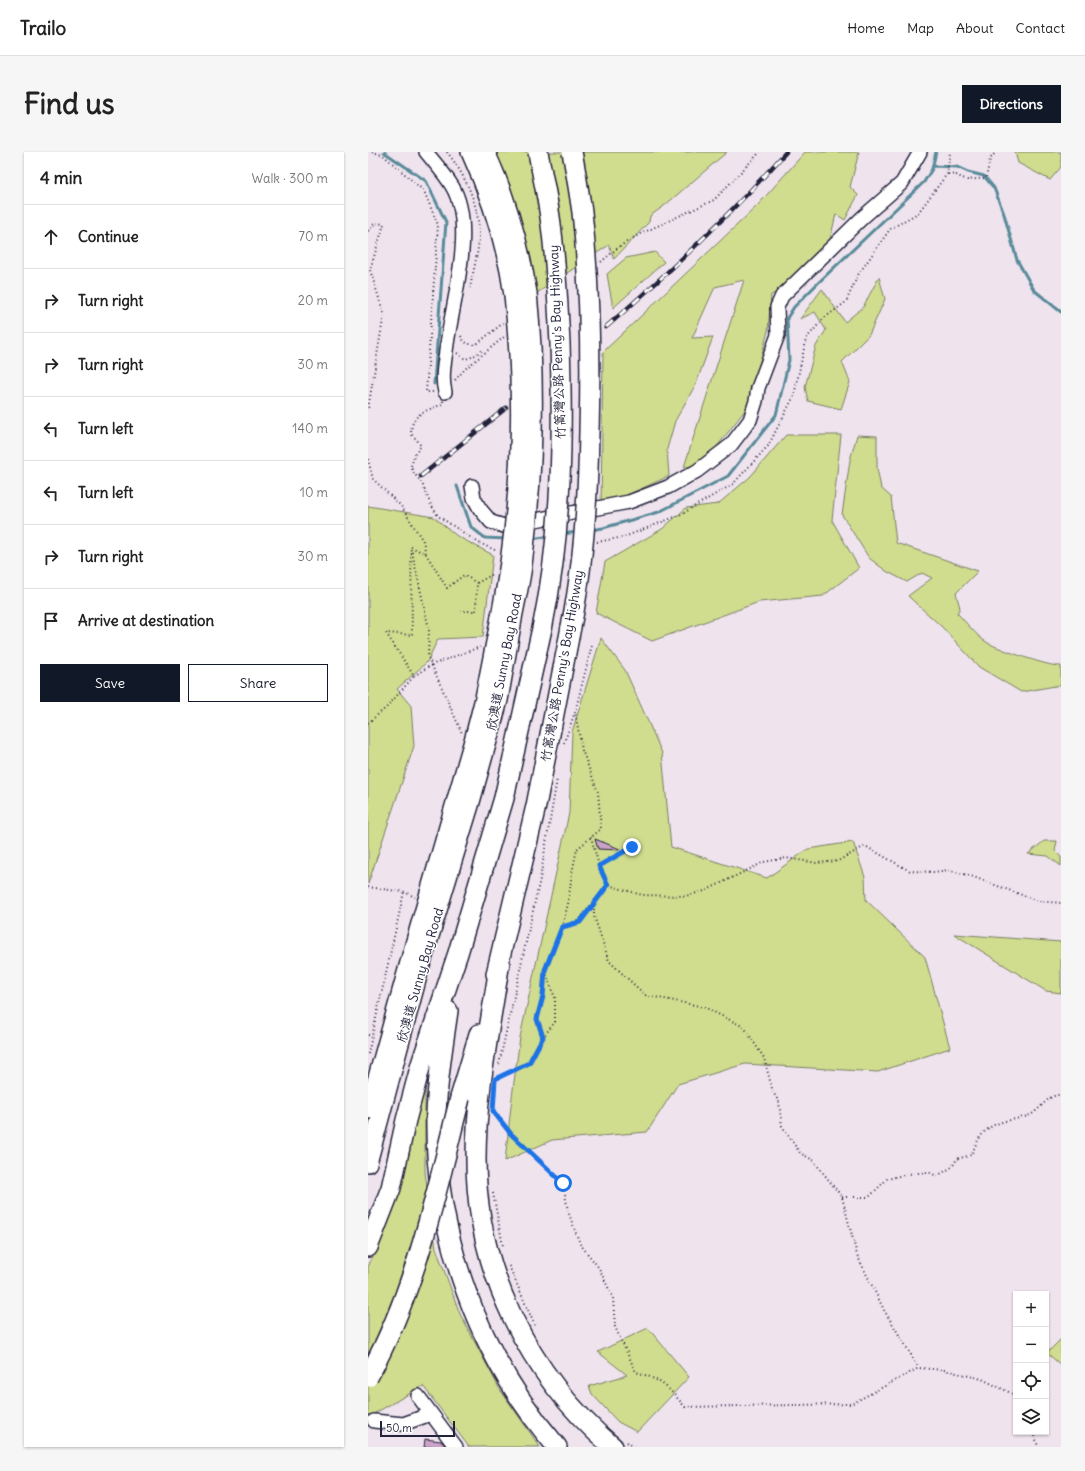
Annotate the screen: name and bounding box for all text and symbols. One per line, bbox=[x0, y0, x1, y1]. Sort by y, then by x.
text: Trailo bbox=[20, 16, 66, 40]
text: Home bbox=[847, 19, 885, 37]
text: Map bbox=[907, 19, 934, 37]
text: About bbox=[956, 19, 994, 37]
text: Contact bbox=[1016, 19, 1065, 37]
button: Directions bbox=[962, 85, 1061, 123]
text: Find us bbox=[24, 86, 115, 122]
text: 4 min bbox=[40, 167, 82, 189]
text: Walk · 300 m bbox=[252, 170, 328, 187]
icon: ahead bbox=[40, 226, 62, 248]
text: Continue bbox=[78, 227, 139, 246]
text: 70 m bbox=[299, 228, 328, 245]
street label: 竹篙灣公路 Penny's Bay Highway bbox=[545, 245, 569, 439]
icon: right bbox=[40, 290, 62, 312]
text: Turn right bbox=[78, 291, 143, 310]
text: 20 m bbox=[298, 292, 328, 309]
icon: right bbox=[40, 354, 62, 376]
text: Turn right bbox=[78, 355, 143, 374]
text: 30 m bbox=[298, 356, 328, 373]
icon: left bbox=[40, 418, 62, 440]
text: Turn left bbox=[78, 419, 133, 438]
text: 140 m bbox=[292, 420, 328, 437]
icon: left bbox=[40, 482, 62, 504]
text: Turn left bbox=[78, 483, 133, 502]
text: 10 m bbox=[300, 484, 328, 501]
icon: right bbox=[40, 546, 62, 568]
text: Turn right bbox=[78, 547, 143, 566]
text: 30 m bbox=[298, 548, 328, 565]
street label: 竹篙灣公路 Penny's Bay Highway bbox=[537, 569, 587, 763]
street label: 欣澳道 Sunny Bay Road bbox=[482, 592, 526, 732]
icon: arrive bbox=[40, 610, 62, 632]
text: Arrive at destination bbox=[78, 611, 214, 630]
button: Save bbox=[40, 664, 180, 702]
button: Share bbox=[188, 664, 328, 702]
route end bbox=[623, 838, 641, 856]
street label: 欣澳道 Sunny Bay Road bbox=[393, 905, 447, 1044]
route start bbox=[554, 1174, 572, 1192]
map controls bbox=[1013, 1291, 1049, 1435]
button: + bbox=[1013, 1291, 1049, 1327]
button: − bbox=[1013, 1327, 1049, 1363]
button: locate bbox=[1013, 1363, 1049, 1399]
button: layers bbox=[1013, 1399, 1049, 1435]
scale bar bbox=[380, 1419, 455, 1438]
text: 50 m bbox=[386, 1421, 412, 1435]

